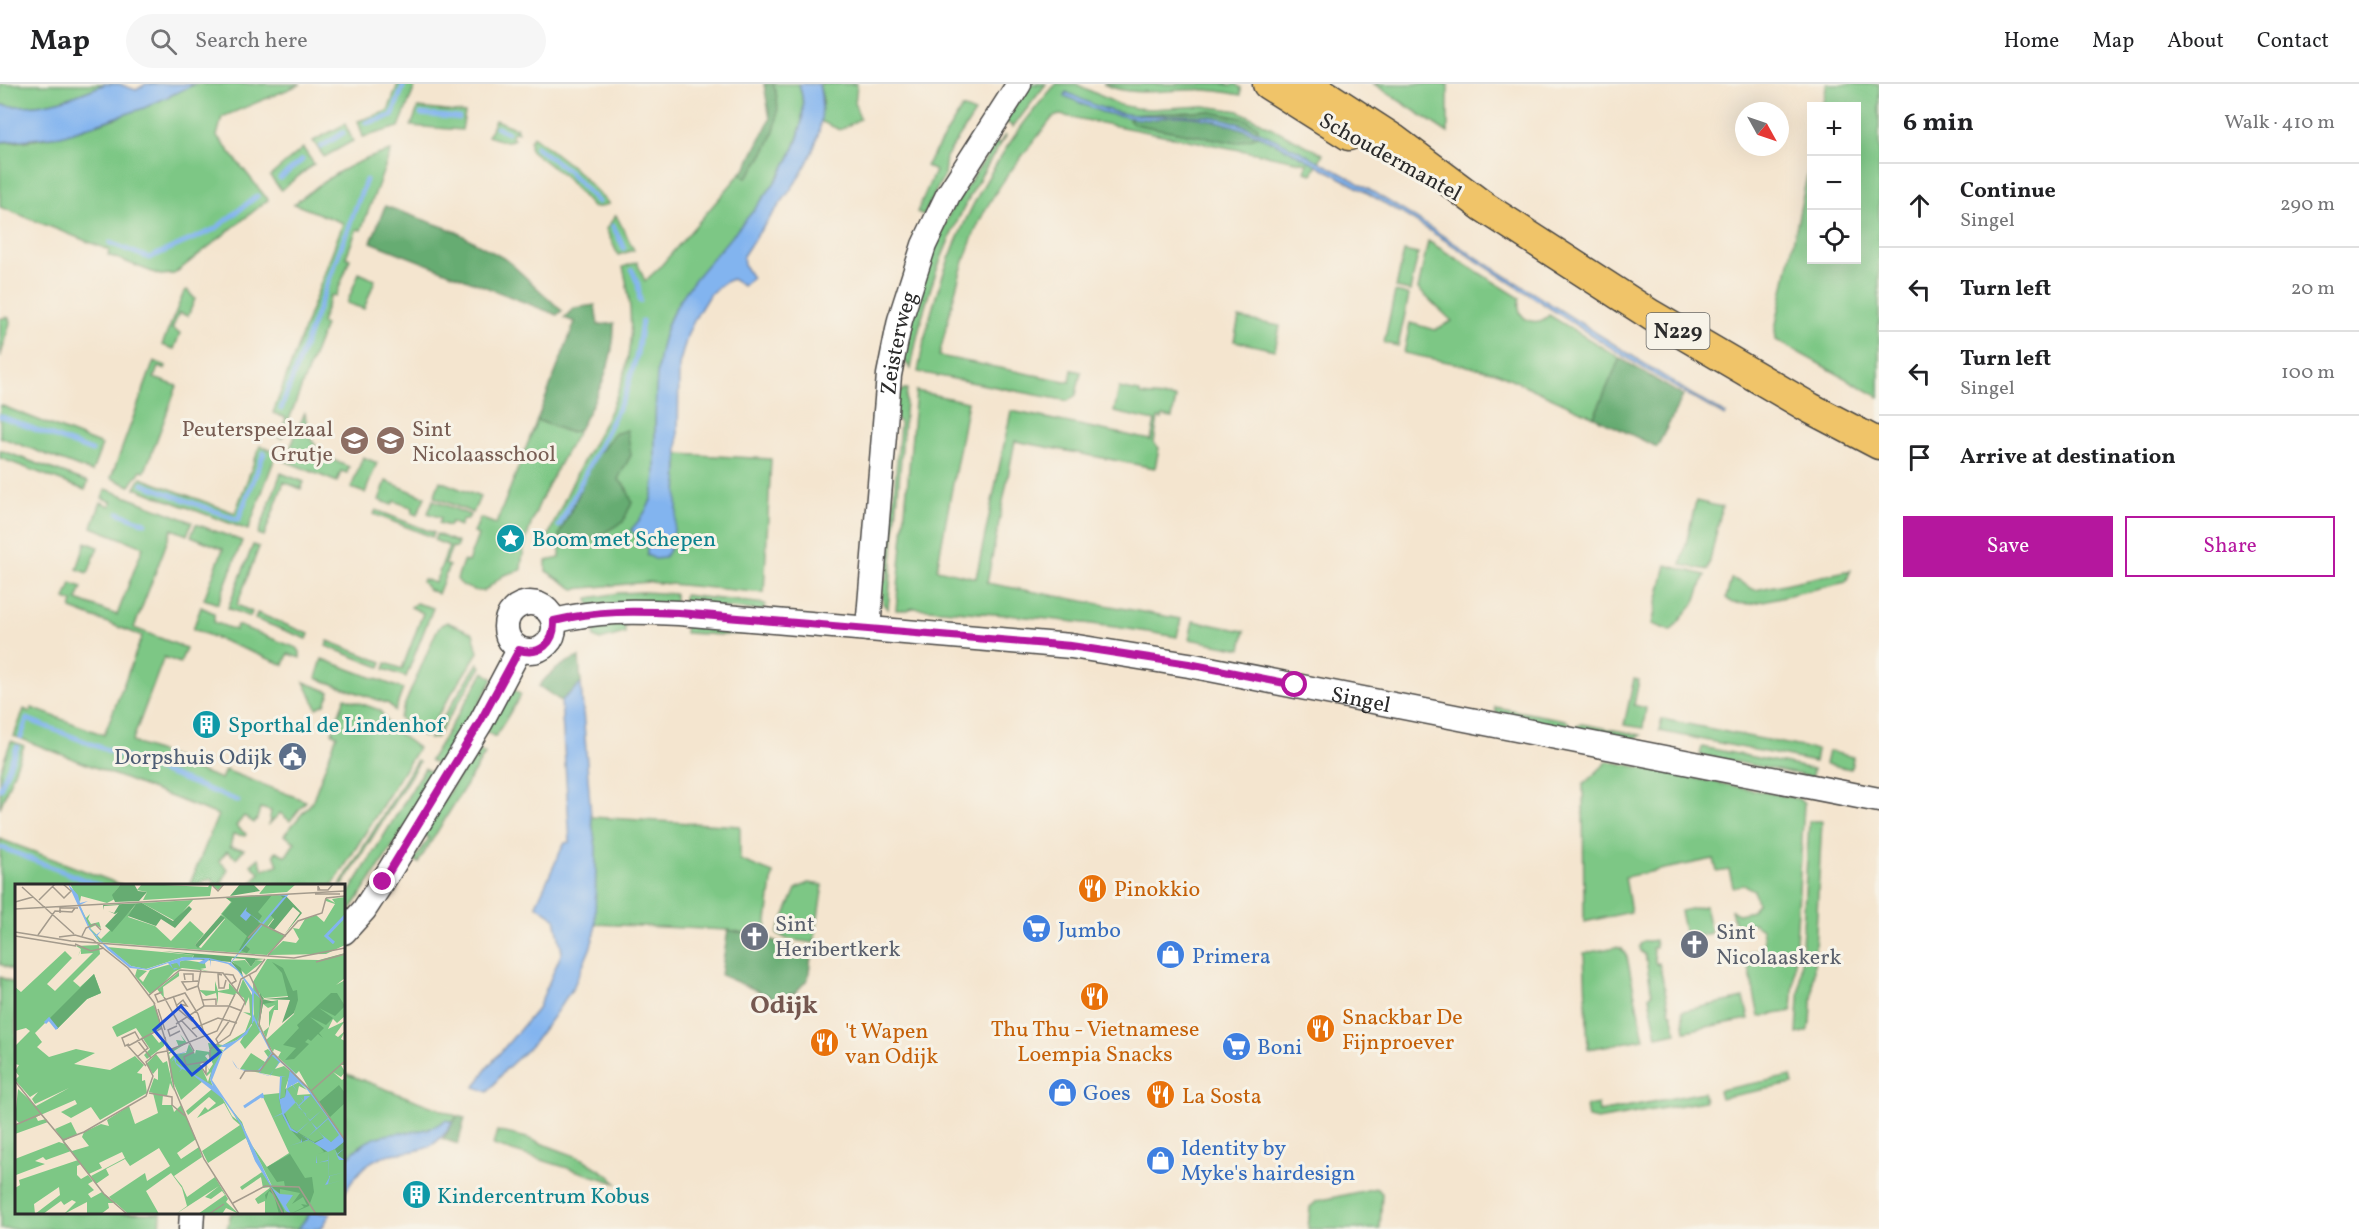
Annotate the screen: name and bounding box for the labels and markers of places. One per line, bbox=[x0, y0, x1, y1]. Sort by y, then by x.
place label: Peuterspeelzaal Grutje bbox=[182, 415, 333, 471]
place label: Sint Nicolaasschool bbox=[412, 415, 556, 471]
school or university icon: Peuterspeelzaal Grutje bbox=[338, 425, 370, 457]
school or university icon: Sint Nicolaasschool bbox=[375, 425, 407, 457]
place icon: Boom met Schepen bbox=[495, 522, 527, 554]
place label: Boom met Schepen bbox=[532, 525, 716, 556]
building icon: Sporthal de Lindenhof bbox=[191, 708, 223, 740]
place label: Sporthal de Lindenhof bbox=[228, 711, 447, 742]
public building icon: Dorpshuis Odijk bbox=[277, 740, 309, 772]
place label: Dorpshuis Odijk bbox=[114, 743, 272, 774]
restaurant icon: Pinokkio bbox=[1077, 872, 1109, 904]
place label: Pinokkio bbox=[1114, 875, 1200, 906]
place label: Sint Heribertkerk bbox=[775, 910, 901, 966]
supermarket icon: Jumbo bbox=[1021, 913, 1053, 945]
place label: Jumbo bbox=[1058, 916, 1121, 947]
place label: Sint Nicolaaskerk bbox=[1716, 918, 1841, 974]
church icon: Sint Heribertkerk bbox=[738, 920, 770, 952]
church icon: Sint Nicolaaskerk bbox=[1679, 928, 1711, 960]
shop icon: Primera bbox=[1155, 939, 1187, 971]
place label: Primera bbox=[1192, 942, 1271, 973]
restaurant icon: Thu Thu - Vietnamese Loempia Snacks bbox=[1079, 980, 1111, 1012]
place label: Snackbar De Fijnproever bbox=[1342, 1003, 1463, 1059]
restaurant icon: Snackbar De Fijnproever bbox=[1305, 1013, 1337, 1045]
place label: Thu Thu - Vietnamese Loempia Snacks bbox=[991, 1015, 1199, 1071]
place label: 't Wapen van Odijk bbox=[845, 1017, 938, 1073]
restaurant icon: 't Wapen van Odijk bbox=[808, 1027, 840, 1059]
supermarket icon: Boni bbox=[1220, 1030, 1252, 1062]
place label: Boni bbox=[1257, 1033, 1302, 1064]
shop icon: Goes bbox=[1046, 1076, 1078, 1108]
place label: Goes bbox=[1083, 1079, 1131, 1110]
restaurant icon: La Sosta bbox=[1145, 1079, 1177, 1111]
place label: La Sosta bbox=[1182, 1082, 1262, 1113]
place label: Identity by Myke's hairdesign bbox=[1181, 1134, 1355, 1190]
shop icon: Identity by Myke's hairdesign bbox=[1144, 1144, 1176, 1176]
building icon: Kindercentrum Kobus bbox=[400, 1179, 432, 1211]
place label: Kindercentrum Kobus bbox=[437, 1182, 650, 1213]

